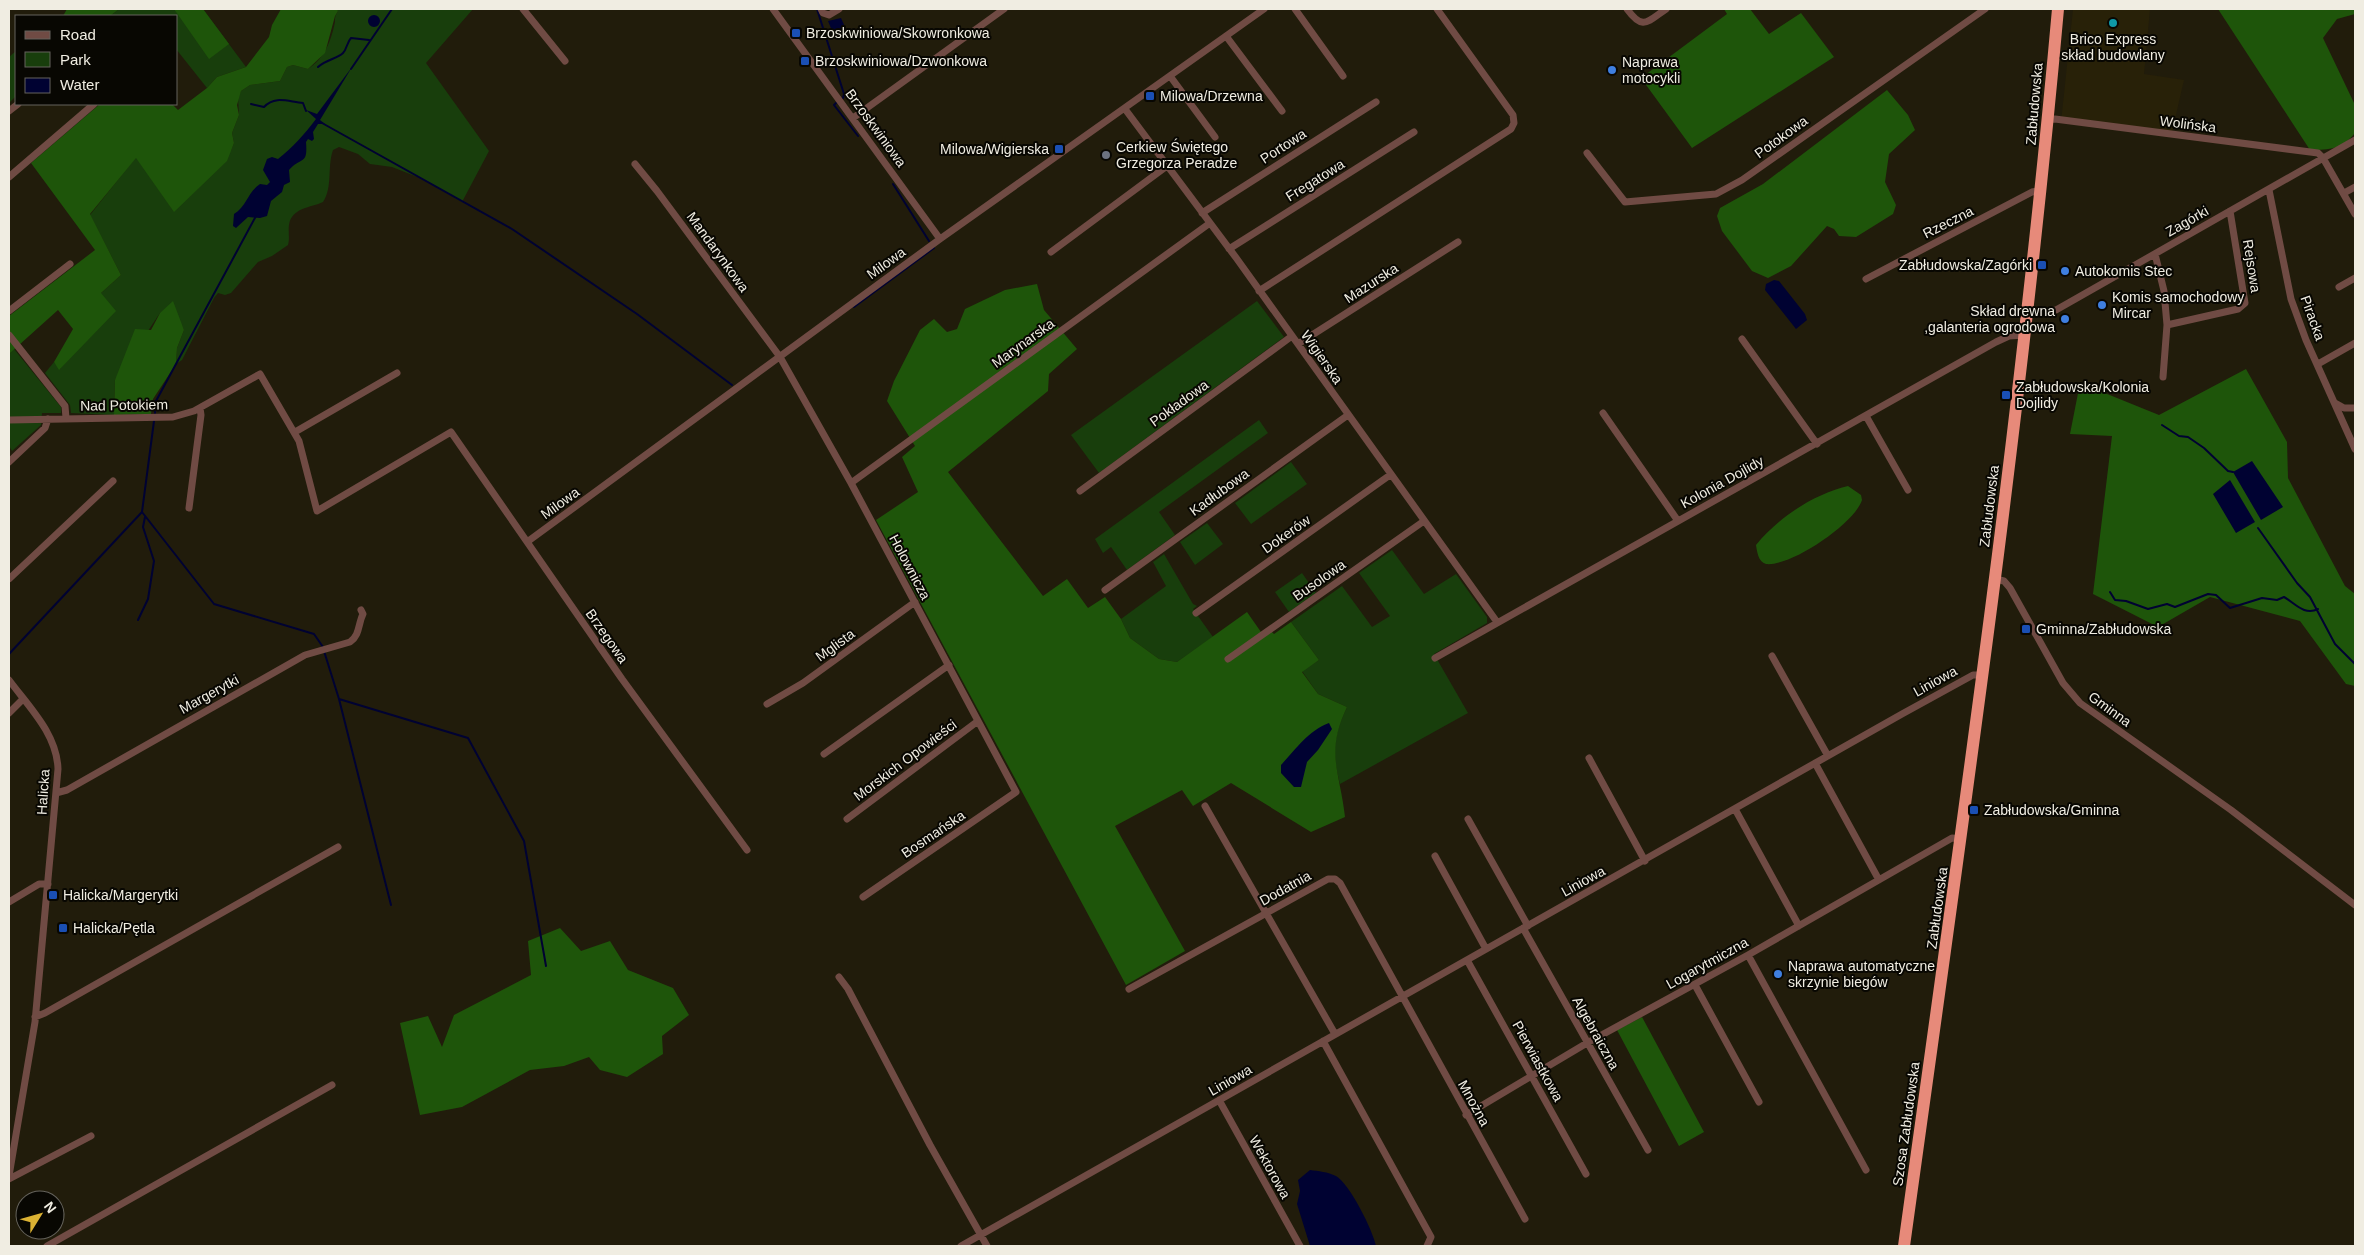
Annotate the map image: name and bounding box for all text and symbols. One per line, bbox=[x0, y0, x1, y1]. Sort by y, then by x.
legend bbox=[15, 15, 178, 105]
marker: Brico Express skład budowlany bbox=[2107, 17, 2119, 29]
place label: Brzoskwiniowa/Skowronkowa bbox=[806, 25, 990, 41]
text: Road bbox=[60, 26, 96, 43]
marker: Brzoskwiniowa/Skowronkowa bbox=[790, 27, 802, 39]
place label: Brico Express skład budowlany bbox=[2061, 31, 2165, 63]
text: Park bbox=[60, 51, 91, 68]
place label: Brzoskwiniowa/Dzwonkowa bbox=[815, 53, 987, 69]
place label: Naprawa motocykli bbox=[1622, 54, 1680, 86]
marker: Brzoskwiniowa/Dzwonkowa bbox=[799, 55, 811, 67]
street label: Zabłudowska bbox=[2022, 62, 2046, 146]
marker: Naprawa motocykli bbox=[1606, 64, 1618, 76]
text: Water bbox=[60, 76, 99, 93]
street label: Brzoskwiniowa bbox=[842, 86, 910, 170]
place label: Milowa/Drzewna bbox=[1160, 88, 1263, 104]
marker: Milowa/Drzewna bbox=[1144, 90, 1156, 102]
street label: Potokowa bbox=[1751, 112, 1811, 162]
street label: Wolińska bbox=[2159, 113, 2217, 135]
street label: Portowa bbox=[1257, 125, 1309, 167]
place label: Cerkiew Świętego Grzegorza Peradze bbox=[1116, 138, 1238, 171]
place label: Milowa/Wigierska bbox=[940, 141, 1049, 157]
marker: Milowa/Wigierska bbox=[1053, 143, 1065, 155]
marker: Cerkiew Świętego Grzegorza Peradze bbox=[1100, 149, 1112, 161]
street label: Fregatowa bbox=[1283, 156, 1347, 204]
street label: Rzeczna bbox=[1920, 202, 1976, 241]
street label: Zagórki bbox=[2163, 202, 2211, 240]
street label: Mandarynkowa bbox=[684, 209, 752, 295]
street label: Rejsowa bbox=[2240, 238, 2264, 294]
street label: Milowa bbox=[864, 244, 908, 282]
place label: Zabłudowska/Zagórki bbox=[1899, 257, 2032, 273]
marker: Zabłudowska/Zagórki bbox=[2036, 259, 2048, 271]
street label: Mazurska bbox=[1341, 260, 1401, 306]
place label: Autokomis Stec bbox=[2075, 263, 2172, 279]
marker: Autokomis Stec bbox=[2059, 265, 2071, 277]
place label: Komis samochodowy Mircar bbox=[2112, 289, 2244, 321]
street label: Piracka bbox=[2297, 293, 2329, 343]
marker: Komis samochodowy Mircar bbox=[2096, 299, 2108, 311]
place label: Skład drewna ,galanteria ogrodowa bbox=[1924, 303, 2055, 335]
marker: Skład drewna ,galanteria ogrodowa bbox=[2059, 313, 2071, 325]
street label: Marynarska bbox=[989, 315, 1057, 371]
street label: Wigierska bbox=[1298, 327, 1346, 387]
street label: Pokładowa bbox=[1147, 376, 1212, 430]
place label: Zabłudowska/Kolonia Dojlidy bbox=[2016, 379, 2149, 411]
marker: Zabłudowska/Kolonia Dojlidy bbox=[2000, 389, 2012, 401]
street label: Nad Potokiem bbox=[80, 396, 168, 414]
street label: Kolonia Dojlidy bbox=[1678, 453, 1766, 511]
street label: Zabłudowska bbox=[1976, 464, 2002, 548]
street label: Kadłubowa bbox=[1186, 465, 1252, 519]
street label: Milowa bbox=[538, 484, 582, 522]
street label: Dokerów bbox=[1259, 511, 1314, 556]
street label: Holownicza bbox=[886, 532, 934, 603]
street label: Busolowa bbox=[1290, 556, 1349, 604]
street label: Brzegowa bbox=[583, 606, 632, 666]
place label: Gminna/Zabłudowska bbox=[2036, 621, 2172, 637]
marker: Gminna/Zabłudowska bbox=[2020, 623, 2032, 635]
street label: Mglista bbox=[812, 625, 858, 665]
street label: Liniowa bbox=[1910, 662, 1960, 700]
street label: Margerytki bbox=[177, 671, 241, 717]
street label: Gminna bbox=[2085, 688, 2135, 730]
street label: Morskich Opowieści bbox=[850, 716, 960, 804]
street label: Halicka bbox=[33, 768, 53, 815]
place label: Zabłudowska/Gminna bbox=[1984, 802, 2120, 818]
marker: Zabłudowska/Gminna bbox=[1968, 804, 1980, 816]
street label: Bosmańska bbox=[898, 807, 968, 861]
street label: Liniowa bbox=[1558, 862, 1608, 900]
street label: Zabłudowska bbox=[1923, 866, 1951, 950]
street label: Dodatnia bbox=[1257, 867, 1314, 909]
place label: Halicka/Margerytki bbox=[63, 887, 178, 903]
marker: Halicka/Margerytki bbox=[47, 889, 59, 901]
place label: Halicka/Pętla bbox=[73, 920, 155, 936]
marker: Halicka/Pętla bbox=[57, 922, 69, 934]
street label: Logarytmiczna bbox=[1663, 934, 1751, 992]
place label: Naprawa automatyczne skrzynie biegów bbox=[1788, 958, 1935, 990]
marker: Naprawa automatyczne skrzynie biegów bbox=[1772, 968, 1784, 980]
street label: Algebraiczna bbox=[1569, 994, 1623, 1072]
street label: Pierwiastkowa bbox=[1509, 1018, 1567, 1104]
street label: Liniowa bbox=[1205, 1061, 1255, 1099]
street label: Szosa Zabłudowska bbox=[1889, 1061, 1923, 1187]
street label: Mnożna bbox=[1455, 1077, 1493, 1129]
street label: Wektorowa bbox=[1246, 1133, 1294, 1202]
north arrow bbox=[15, 1190, 65, 1240]
text: N bbox=[41, 1198, 60, 1216]

